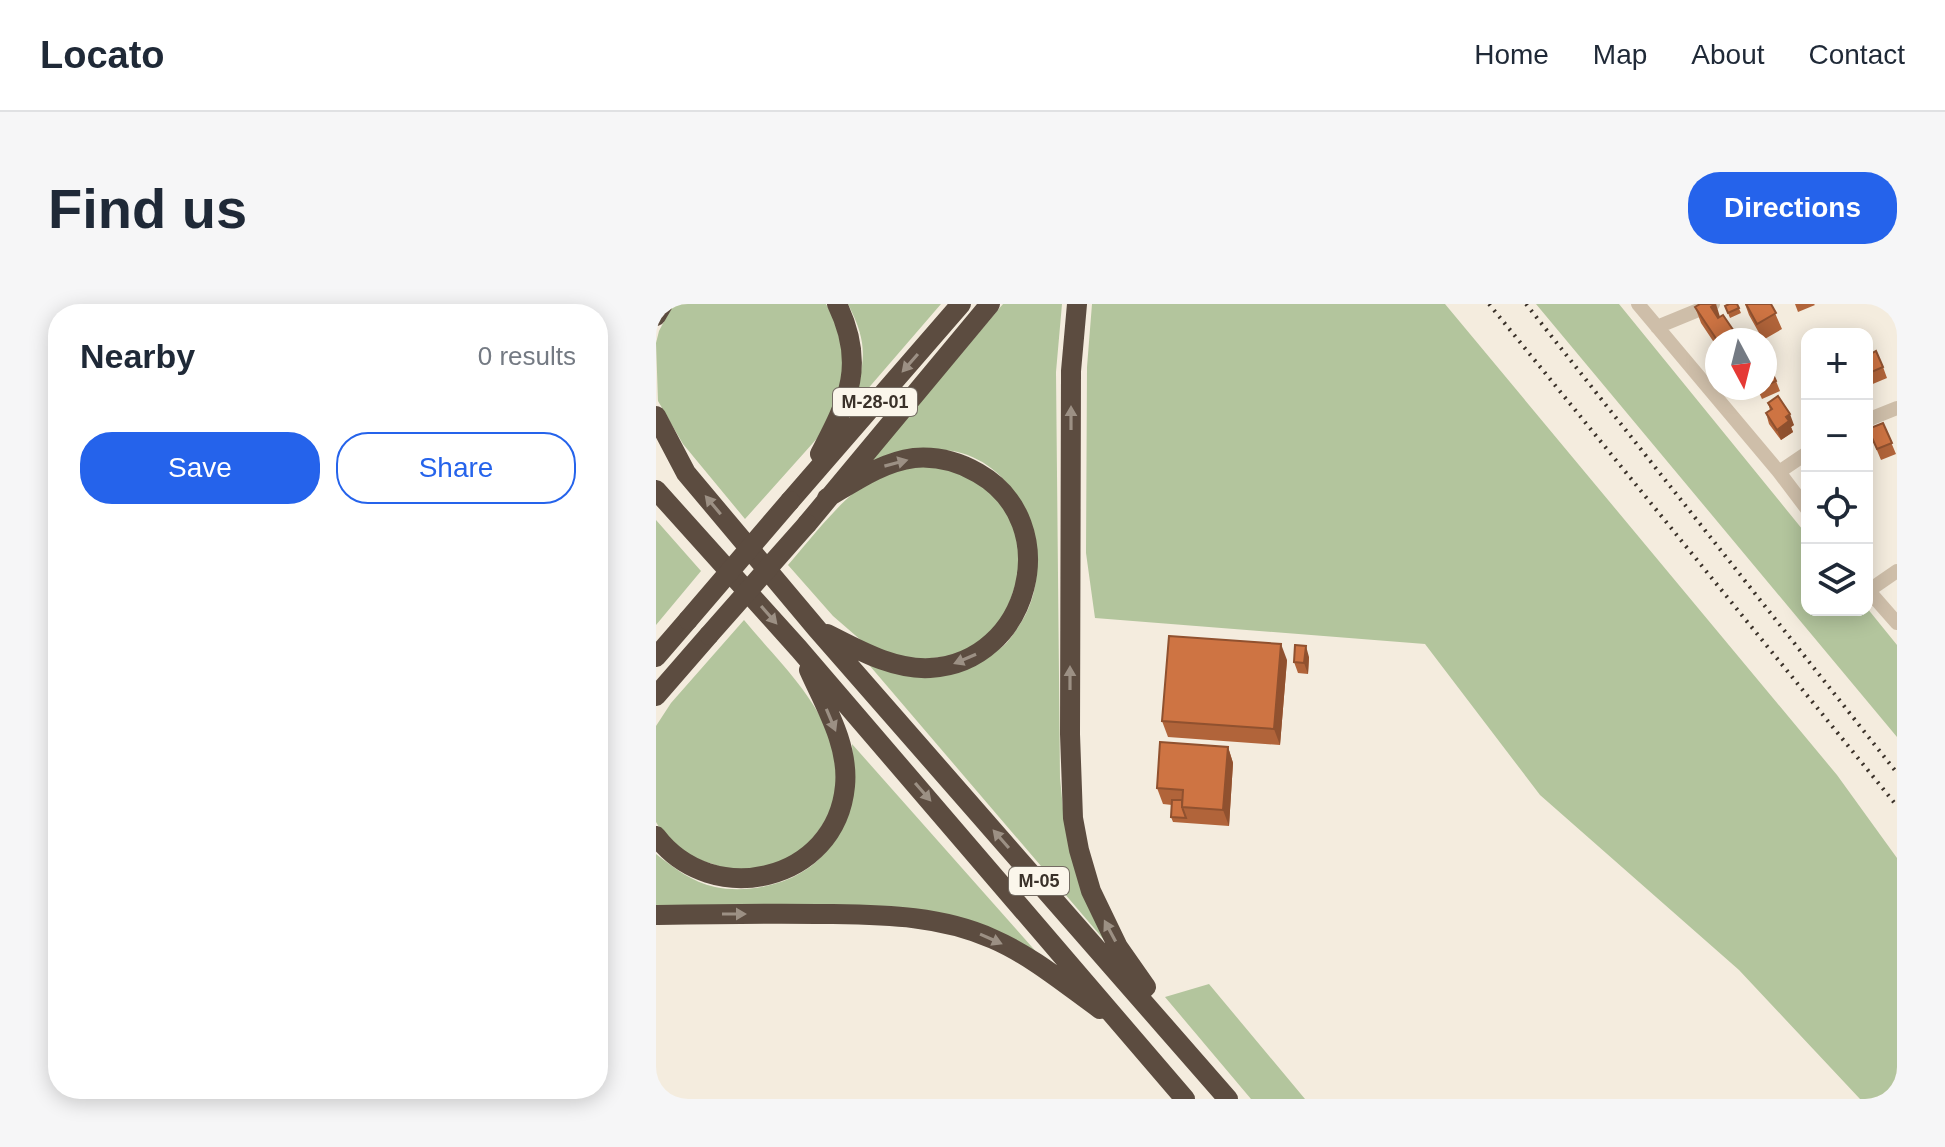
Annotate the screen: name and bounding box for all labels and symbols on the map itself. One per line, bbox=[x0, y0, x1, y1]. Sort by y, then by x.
north arrow bbox=[1705, 328, 1777, 400]
one-way arrow bbox=[902, 352, 919, 372]
road number: М-28-01 bbox=[833, 388, 917, 416]
one-way arrow bbox=[1065, 405, 1077, 430]
one-way arrow bbox=[884, 456, 909, 469]
one-way arrow bbox=[705, 496, 722, 516]
one-way arrow bbox=[759, 605, 777, 624]
one-way arrow bbox=[953, 652, 977, 665]
one-way arrow bbox=[1064, 665, 1076, 690]
one-way arrow bbox=[824, 708, 837, 731]
one-way arrow bbox=[914, 782, 931, 802]
one-way arrow bbox=[993, 829, 1010, 849]
road number: М-05 bbox=[1009, 867, 1069, 895]
one-way arrow bbox=[722, 908, 747, 920]
one-way arrow bbox=[1103, 920, 1117, 943]
one-way arrow bbox=[979, 932, 1002, 945]

